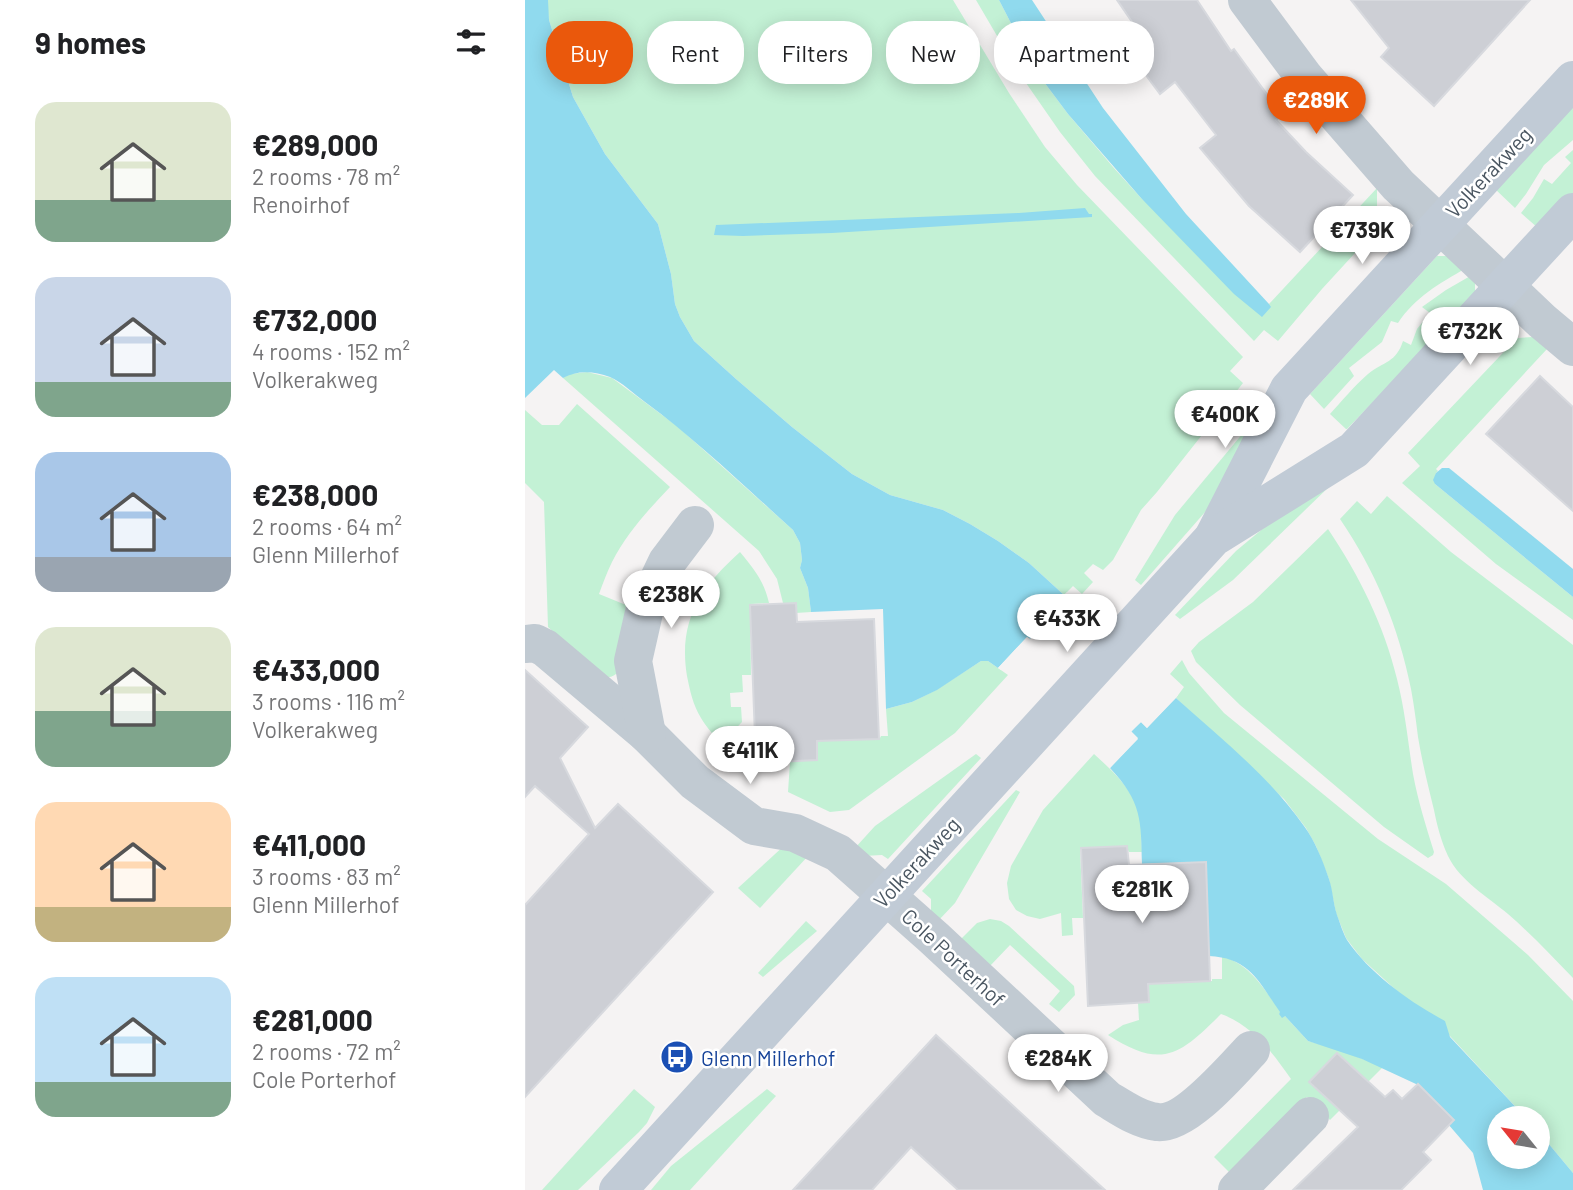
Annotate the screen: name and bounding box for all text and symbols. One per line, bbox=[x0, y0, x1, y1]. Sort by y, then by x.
chip: Buy bbox=[546, 21, 633, 84]
chip: Rent bbox=[647, 21, 744, 84]
chip: Filters bbox=[758, 21, 872, 84]
chip: New bbox=[886, 21, 980, 84]
chip: Apartment bbox=[994, 21, 1154, 84]
icon: filters bbox=[452, 23, 490, 61]
text: 9 homes bbox=[35, 24, 146, 60]
pin: €289K bbox=[1267, 76, 1365, 136]
text: €289K bbox=[1283, 85, 1349, 113]
street label: Volkerakweg bbox=[1440, 121, 1536, 223]
text: €289,000 bbox=[252, 126, 378, 162]
icon: home bbox=[91, 130, 175, 214]
text: 2 rooms · 78 m² bbox=[252, 162, 400, 190]
text: Renoirhof bbox=[252, 190, 350, 218]
pin: €739K bbox=[1313, 206, 1411, 266]
text: €739K bbox=[1329, 215, 1395, 243]
text: €732,000 bbox=[252, 301, 377, 337]
icon: home bbox=[91, 305, 175, 389]
pin: €732K bbox=[1421, 308, 1519, 367]
text: €732K bbox=[1437, 316, 1503, 344]
text: 4 rooms · 152 m² bbox=[252, 337, 410, 365]
text: Volkerakweg bbox=[252, 365, 378, 393]
pin: €400K bbox=[1176, 391, 1274, 450]
text: €400K bbox=[1190, 399, 1260, 427]
text: €238,000 bbox=[252, 476, 378, 512]
icon: home bbox=[91, 480, 175, 564]
text: 2 rooms · 64 m² bbox=[252, 512, 402, 540]
text: Glenn Millerhof bbox=[252, 540, 399, 568]
pin: €238K bbox=[622, 570, 720, 630]
text: €238K bbox=[638, 579, 704, 607]
pin: €433K bbox=[1018, 594, 1116, 654]
text: €433K bbox=[1033, 603, 1101, 631]
text: €433,000 bbox=[252, 651, 380, 687]
icon: home bbox=[91, 655, 175, 739]
text: 3 rooms · 116 m² bbox=[252, 687, 405, 715]
text: Volkerakweg bbox=[252, 715, 378, 743]
pin: €411K bbox=[701, 726, 799, 786]
text: €411K bbox=[721, 735, 779, 763]
street label: Volkerakweg bbox=[868, 811, 964, 913]
text: €411,000 bbox=[252, 826, 366, 862]
icon: home bbox=[91, 830, 175, 914]
text: 3 rooms · 83 m² bbox=[252, 862, 401, 890]
pin: €281K bbox=[1093, 866, 1191, 925]
text: €281K bbox=[1111, 874, 1173, 902]
text: Glenn Millerhof bbox=[252, 890, 399, 918]
street label: Cole Porterhof bbox=[897, 903, 1011, 1011]
text: €281,000 bbox=[252, 1001, 373, 1037]
icon: home bbox=[91, 1005, 175, 1089]
pin: €284K bbox=[1009, 1034, 1107, 1094]
text: 2 rooms · 72 m² bbox=[252, 1037, 401, 1065]
bus stop icon: Glenn Millerhof bbox=[658, 1038, 696, 1076]
text: €284K bbox=[1024, 1043, 1092, 1071]
place label: Glenn Millerhof bbox=[701, 1045, 836, 1070]
text: Cole Porterhof bbox=[252, 1065, 397, 1093]
north arrow bbox=[1487, 1106, 1551, 1169]
map controls bbox=[1487, 1106, 1550, 1169]

